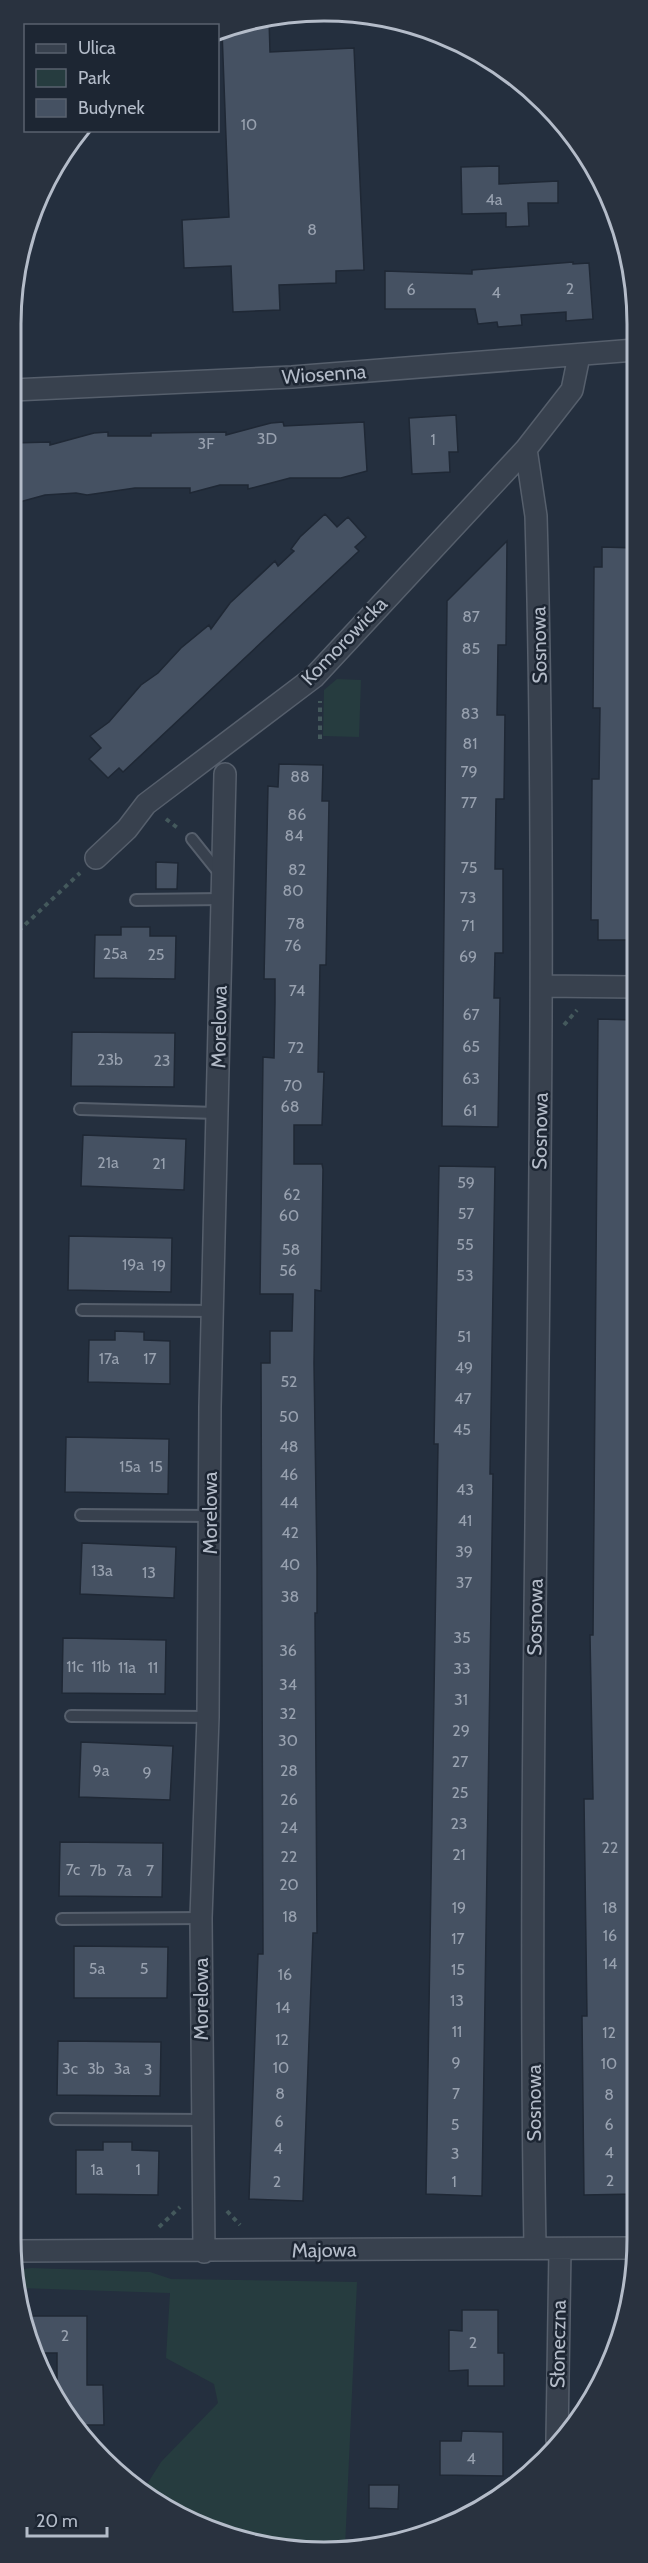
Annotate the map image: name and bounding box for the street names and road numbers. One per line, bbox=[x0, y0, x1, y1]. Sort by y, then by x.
street label: Wiosenna bbox=[281, 359, 367, 389]
street label: Komorowicka bbox=[296, 592, 392, 690]
street label: Sosnowa bbox=[526, 606, 552, 684]
street label: Morelowa bbox=[206, 985, 232, 1069]
street label: Sosnowa bbox=[527, 1092, 553, 1170]
street label: Morelowa bbox=[198, 1471, 222, 1554]
street label: Sosnowa bbox=[522, 1578, 548, 1656]
street label: Morelowa bbox=[189, 1957, 213, 2040]
street label: Sosnowa bbox=[522, 2064, 546, 2142]
street label: Majowa bbox=[291, 2237, 357, 2263]
street label: Słoneczna bbox=[545, 2299, 571, 2388]

